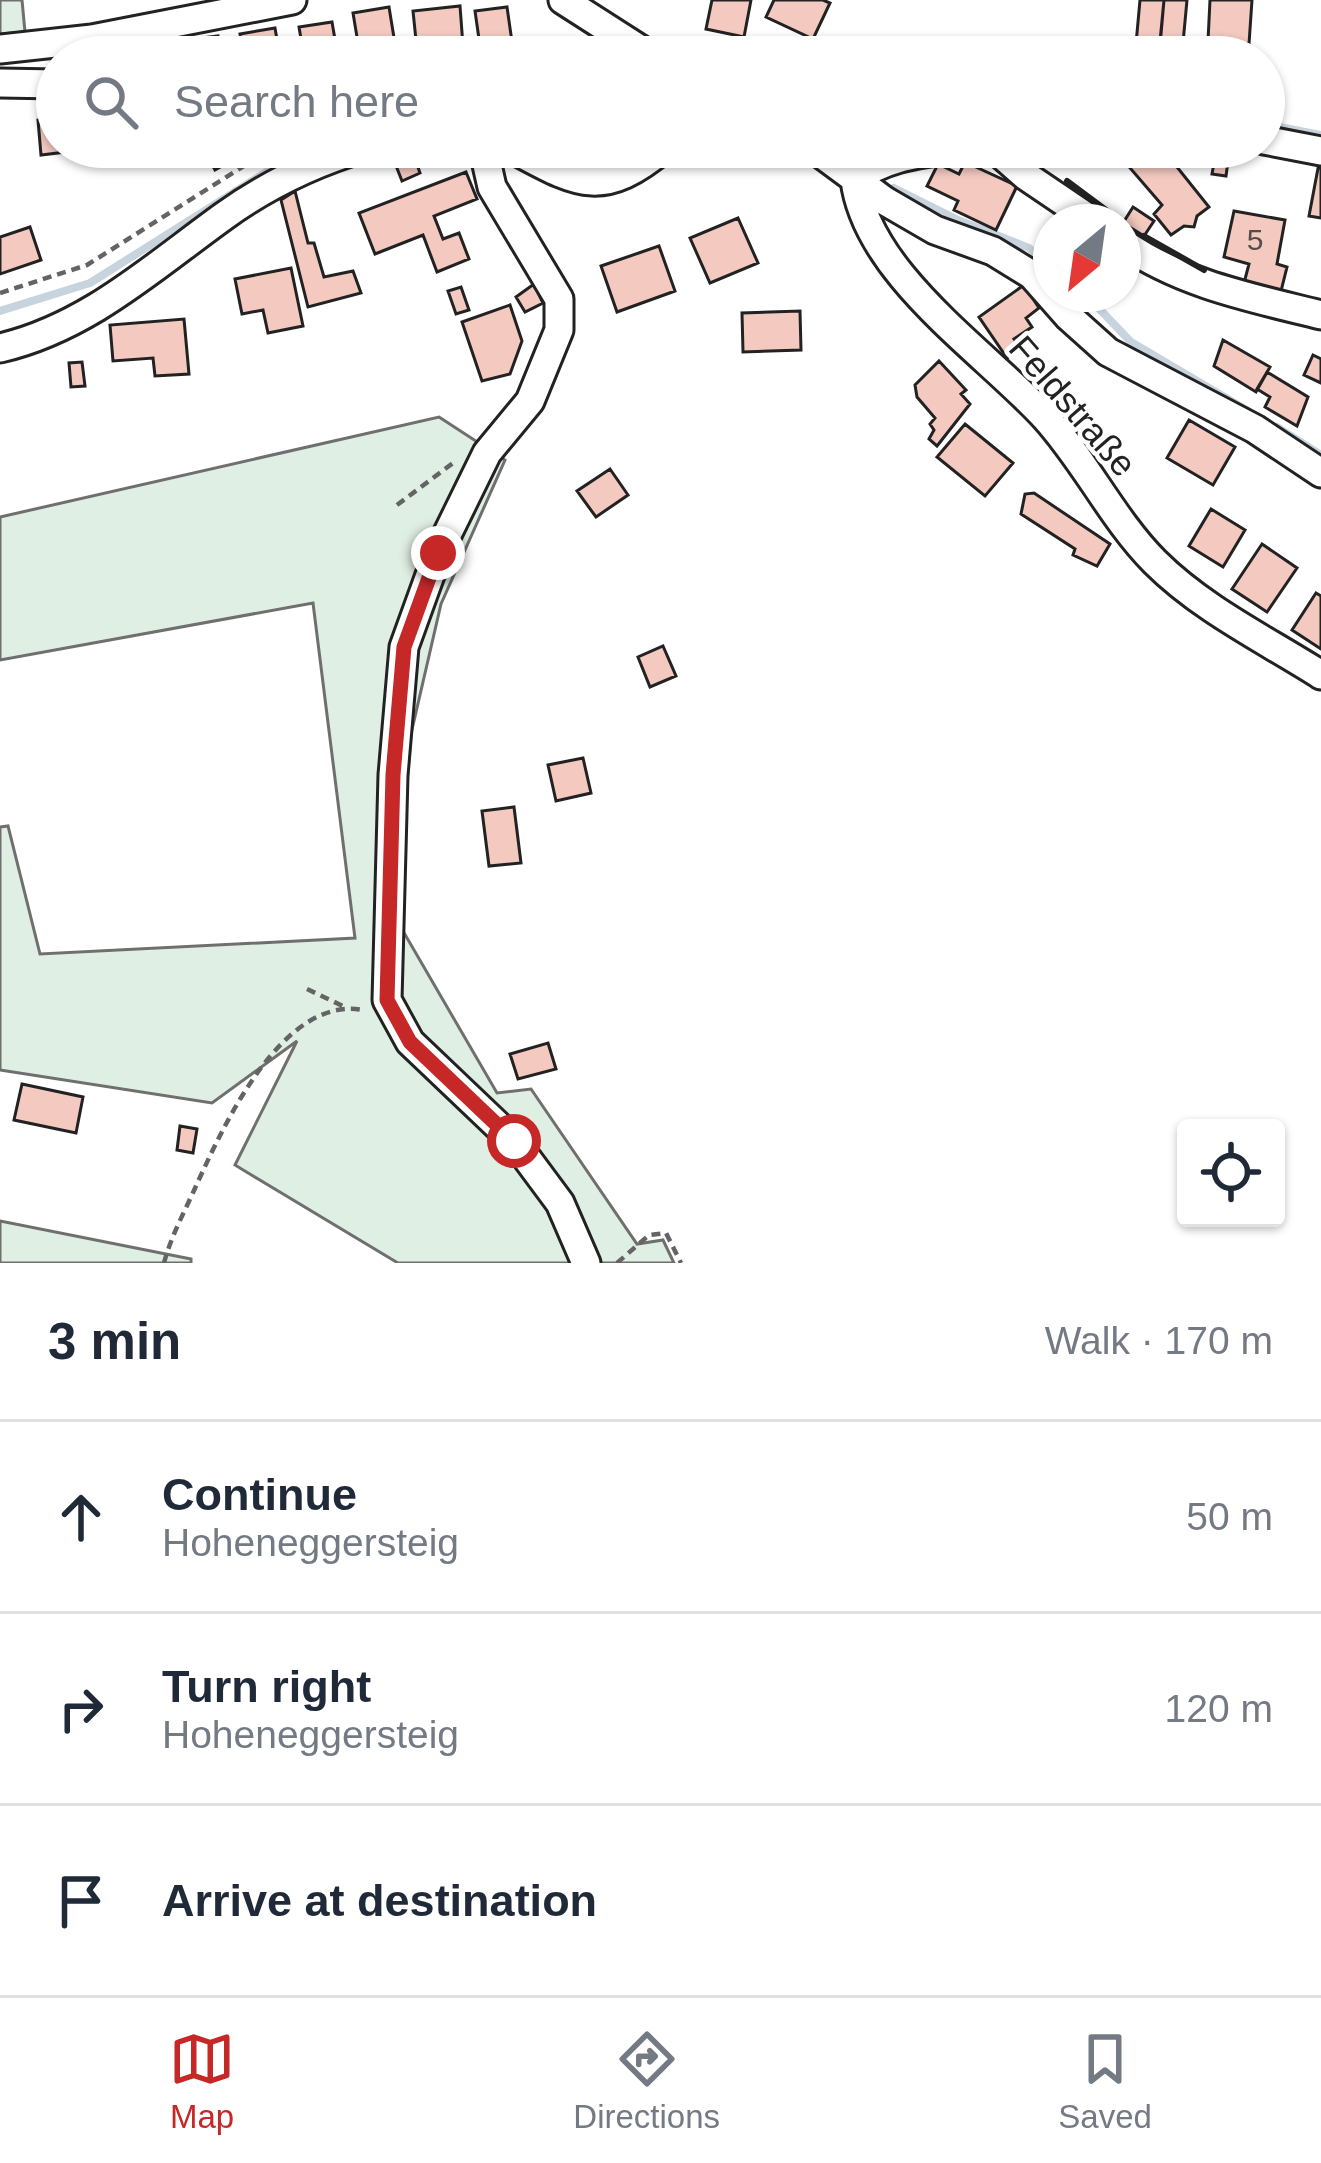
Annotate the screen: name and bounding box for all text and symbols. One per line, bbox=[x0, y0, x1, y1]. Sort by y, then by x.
search box bbox=[36, 36, 1285, 168]
icon: search bbox=[78, 69, 144, 135]
text: Search here bbox=[174, 76, 419, 127]
north arrow bbox=[1033, 204, 1141, 312]
house number: 5 bbox=[1247, 223, 1263, 256]
street label: Feldstraße bbox=[1001, 328, 1145, 484]
route end bbox=[411, 526, 465, 580]
route start bbox=[487, 1114, 541, 1168]
map controls bbox=[1177, 1119, 1285, 1227]
button: locate bbox=[1177, 1119, 1285, 1227]
text: 3 min bbox=[48, 1313, 181, 1370]
text: Walk · 170 m bbox=[1045, 1319, 1273, 1362]
text: Continue bbox=[162, 1469, 357, 1520]
icon: ahead bbox=[48, 1484, 114, 1550]
text: 50 m bbox=[1186, 1495, 1273, 1538]
text: Hoheneggersteig bbox=[162, 1521, 459, 1564]
text: Turn right bbox=[162, 1661, 371, 1712]
icon: right bbox=[48, 1676, 114, 1742]
text: 120 m bbox=[1165, 1687, 1273, 1730]
text: Hoheneggersteig bbox=[162, 1713, 459, 1756]
icon: arrive bbox=[48, 1868, 114, 1934]
text: Arrive at destination bbox=[162, 1875, 597, 1926]
tab: Map bbox=[169, 2026, 235, 2136]
tab: Directions bbox=[573, 2026, 720, 2136]
tab: Saved bbox=[1058, 2026, 1152, 2136]

